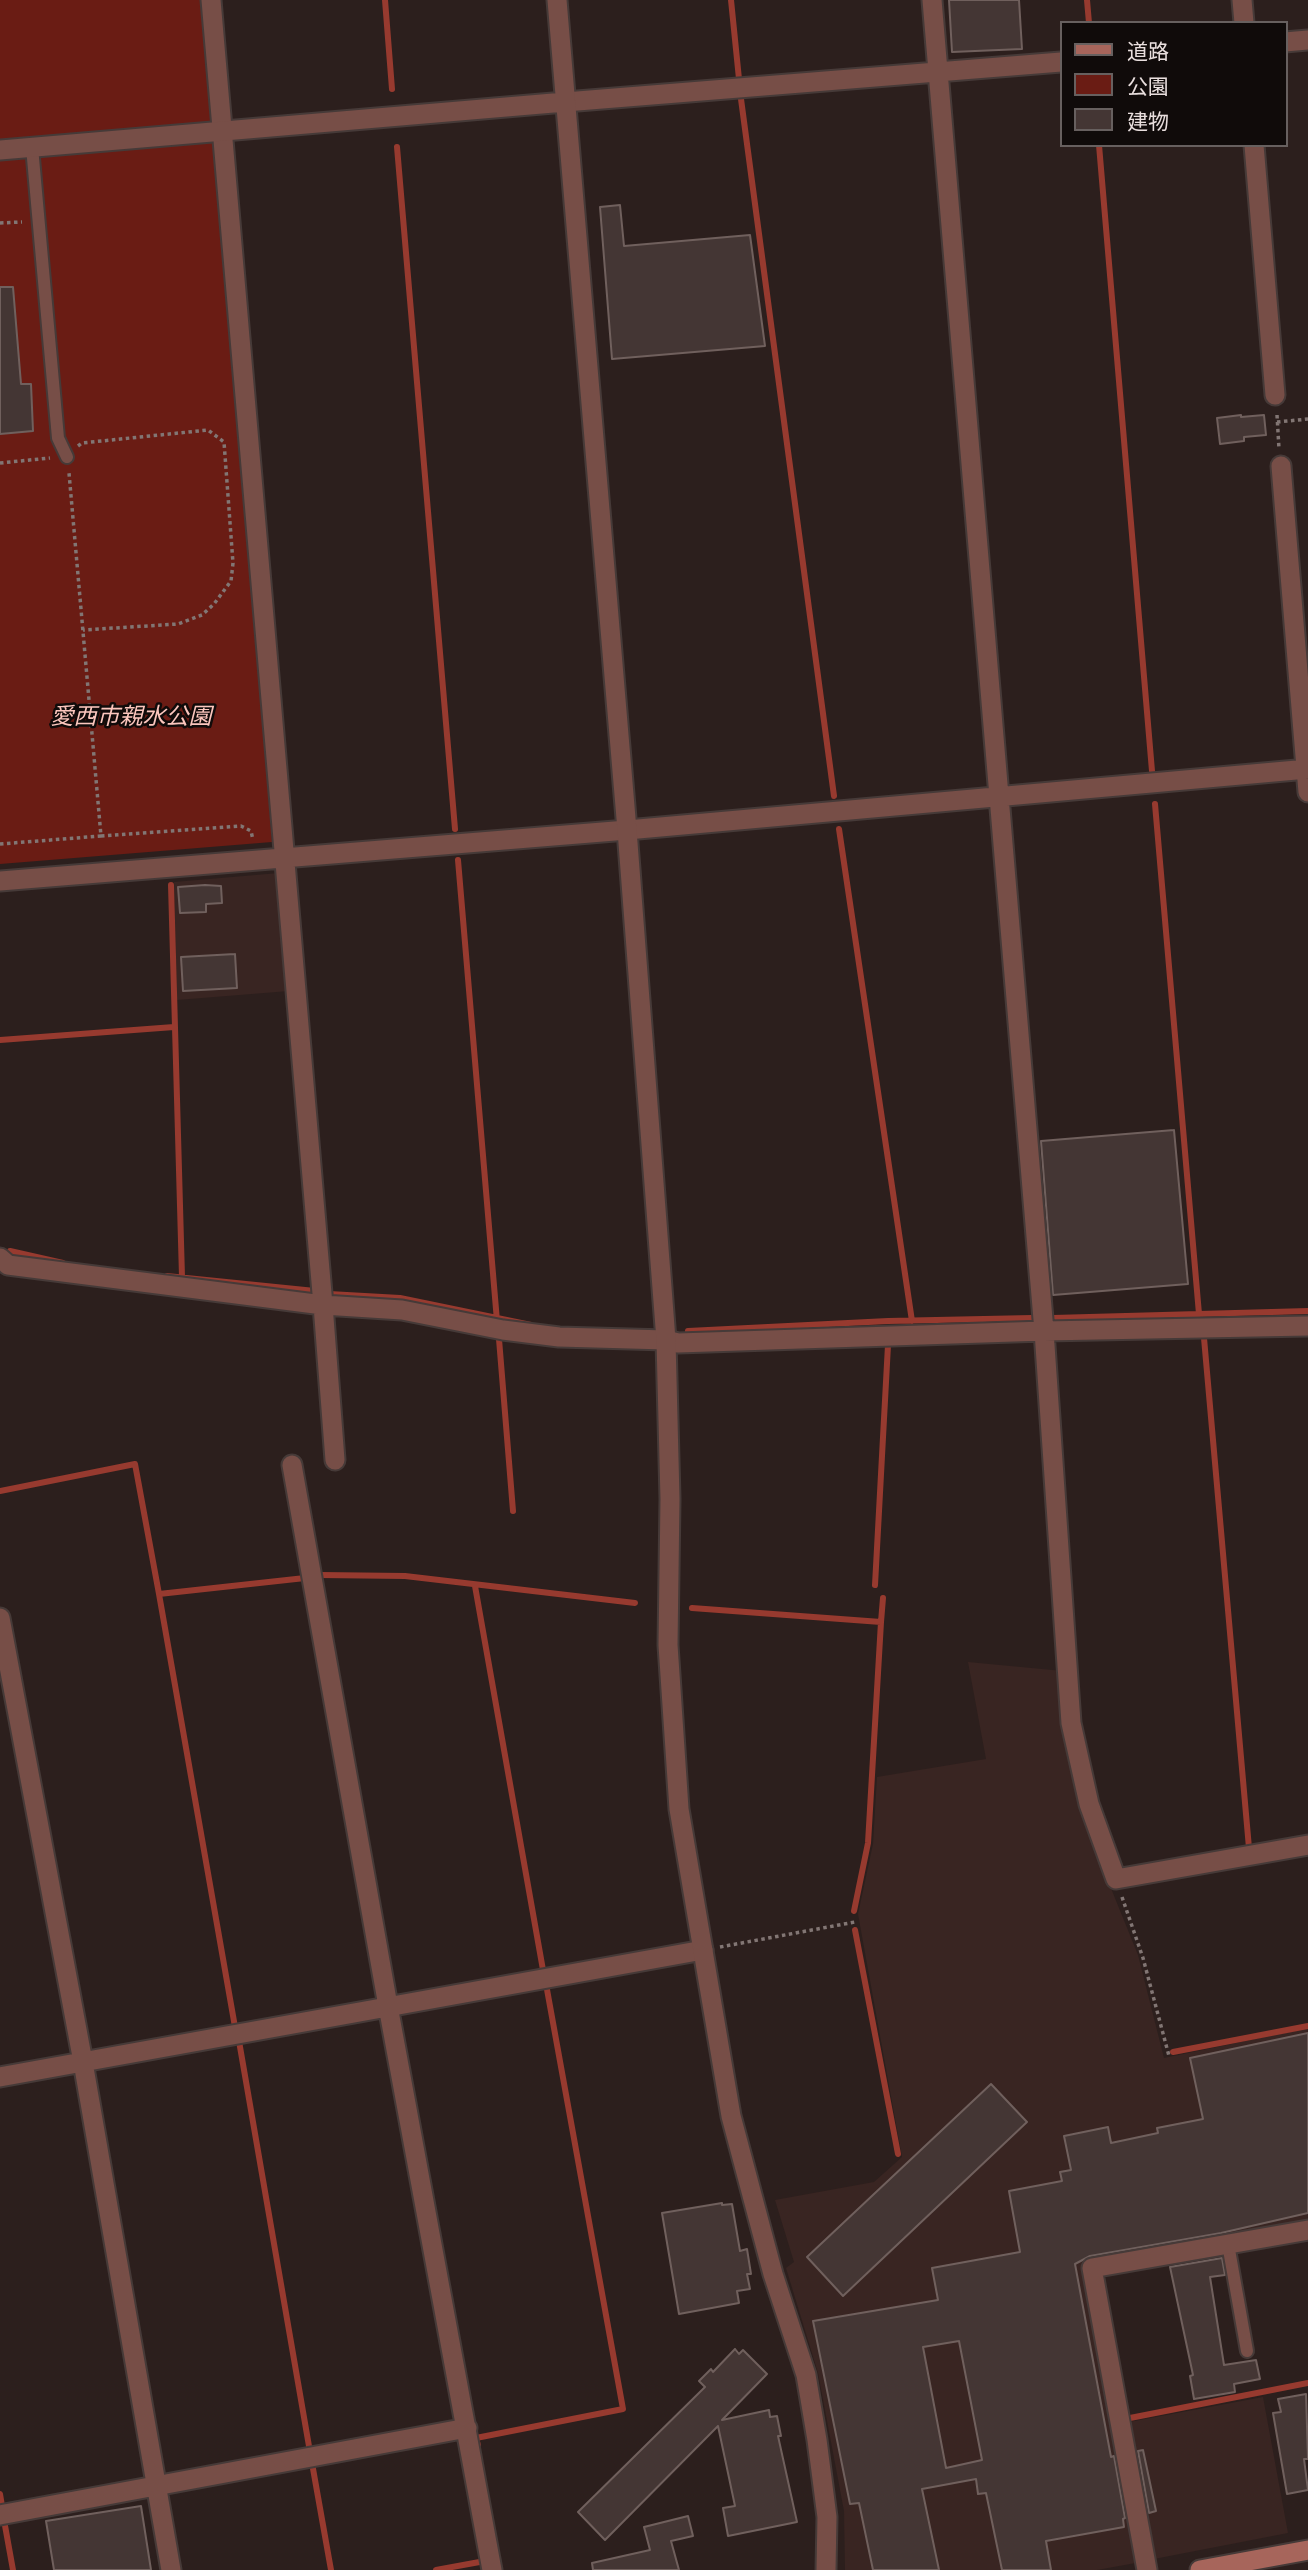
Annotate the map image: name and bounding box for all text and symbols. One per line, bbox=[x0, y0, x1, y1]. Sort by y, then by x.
legend bbox=[1060, 21, 1287, 147]
text: 道路 bbox=[1127, 37, 1169, 65]
text: 公園 bbox=[1127, 72, 1169, 100]
text: 建物 bbox=[1127, 107, 1169, 135]
park label: 愛西市親水公園 bbox=[51, 703, 211, 731]

